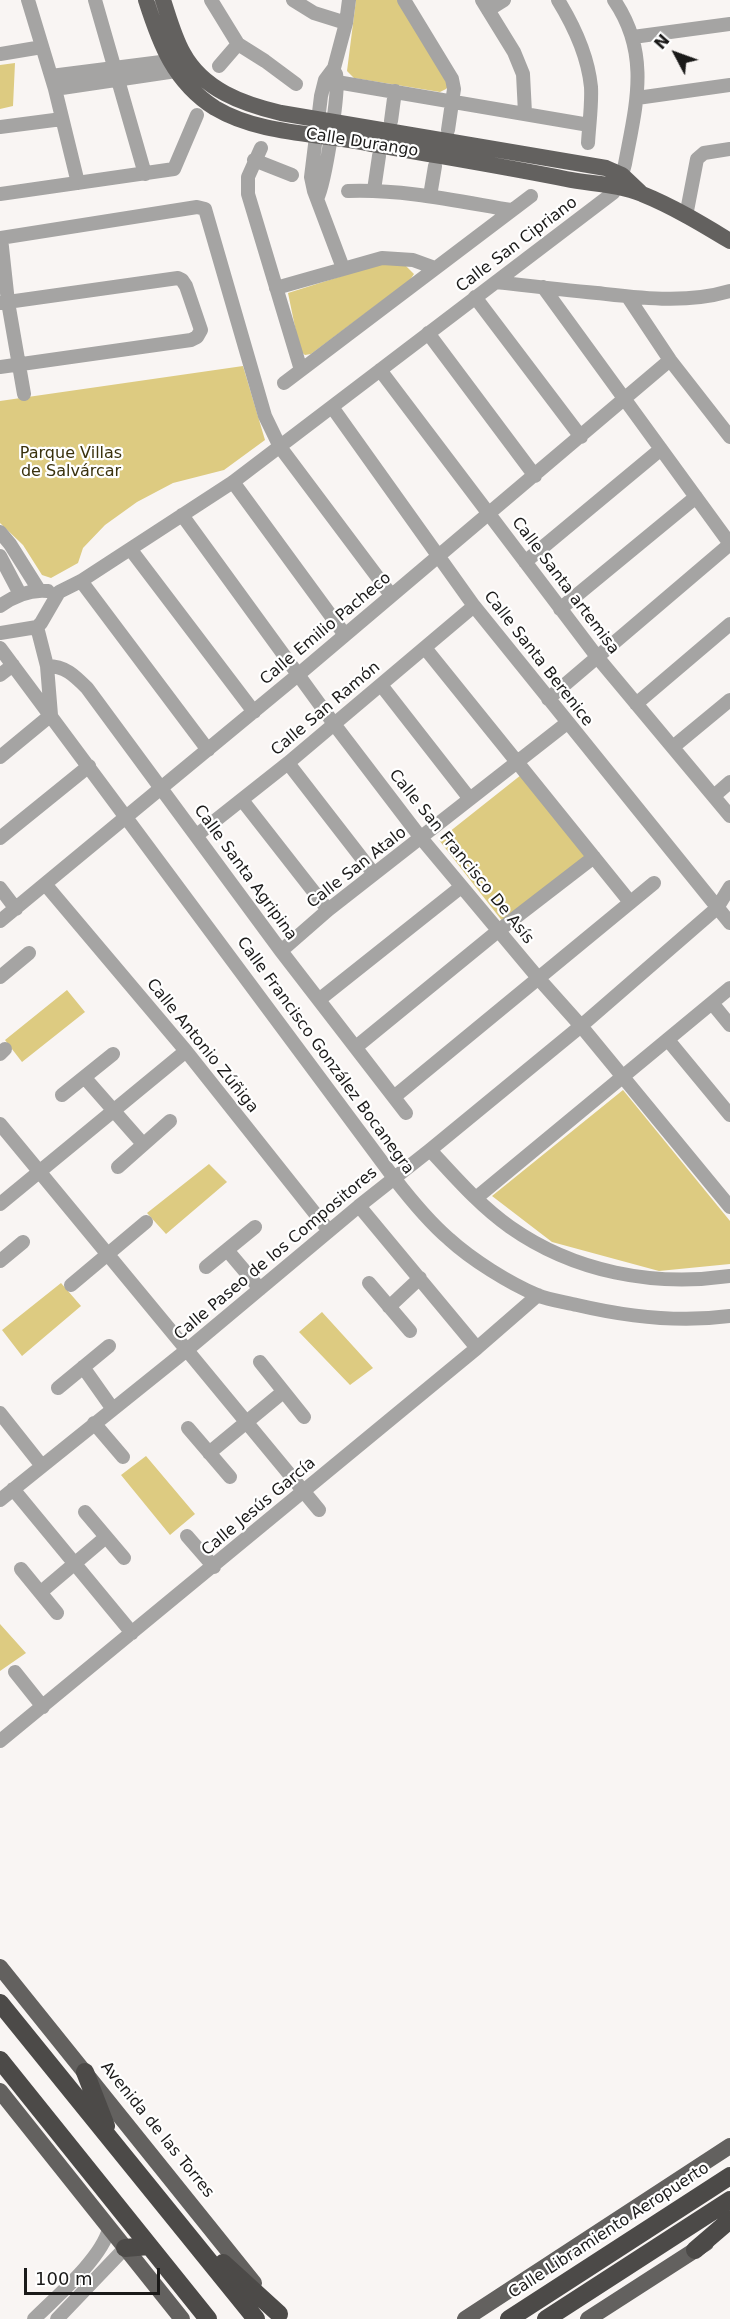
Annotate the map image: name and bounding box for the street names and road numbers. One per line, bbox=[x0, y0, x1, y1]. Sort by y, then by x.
street label: Calle Durango bbox=[304, 125, 420, 161]
street label: Calle San Cipriano bbox=[453, 193, 581, 297]
street label: Calle Santa artemisa bbox=[507, 514, 623, 658]
street label: Calle Emilio Pacheco bbox=[257, 569, 395, 689]
street label: Calle Santa Berenice bbox=[479, 588, 597, 730]
street label: Calle San Ramón bbox=[268, 658, 384, 760]
street label: Calle San Francisco De Asís bbox=[385, 766, 537, 948]
street label: Calle Santa Agripina bbox=[189, 802, 301, 944]
street label: Calle San Atalo bbox=[303, 823, 411, 913]
street label: Calle Francisco González Bocanegra bbox=[232, 934, 418, 1178]
street label: Calle Antonio Zúñiga bbox=[142, 975, 262, 1117]
street label: Calle Paseo de los Compositores bbox=[171, 1163, 381, 1345]
street label: Calle Jesús García bbox=[198, 1454, 320, 1560]
street label: Avenida de las Torres bbox=[96, 2058, 218, 2202]
street label: Calle Libramiento Aeropuerto bbox=[505, 2159, 713, 2303]

